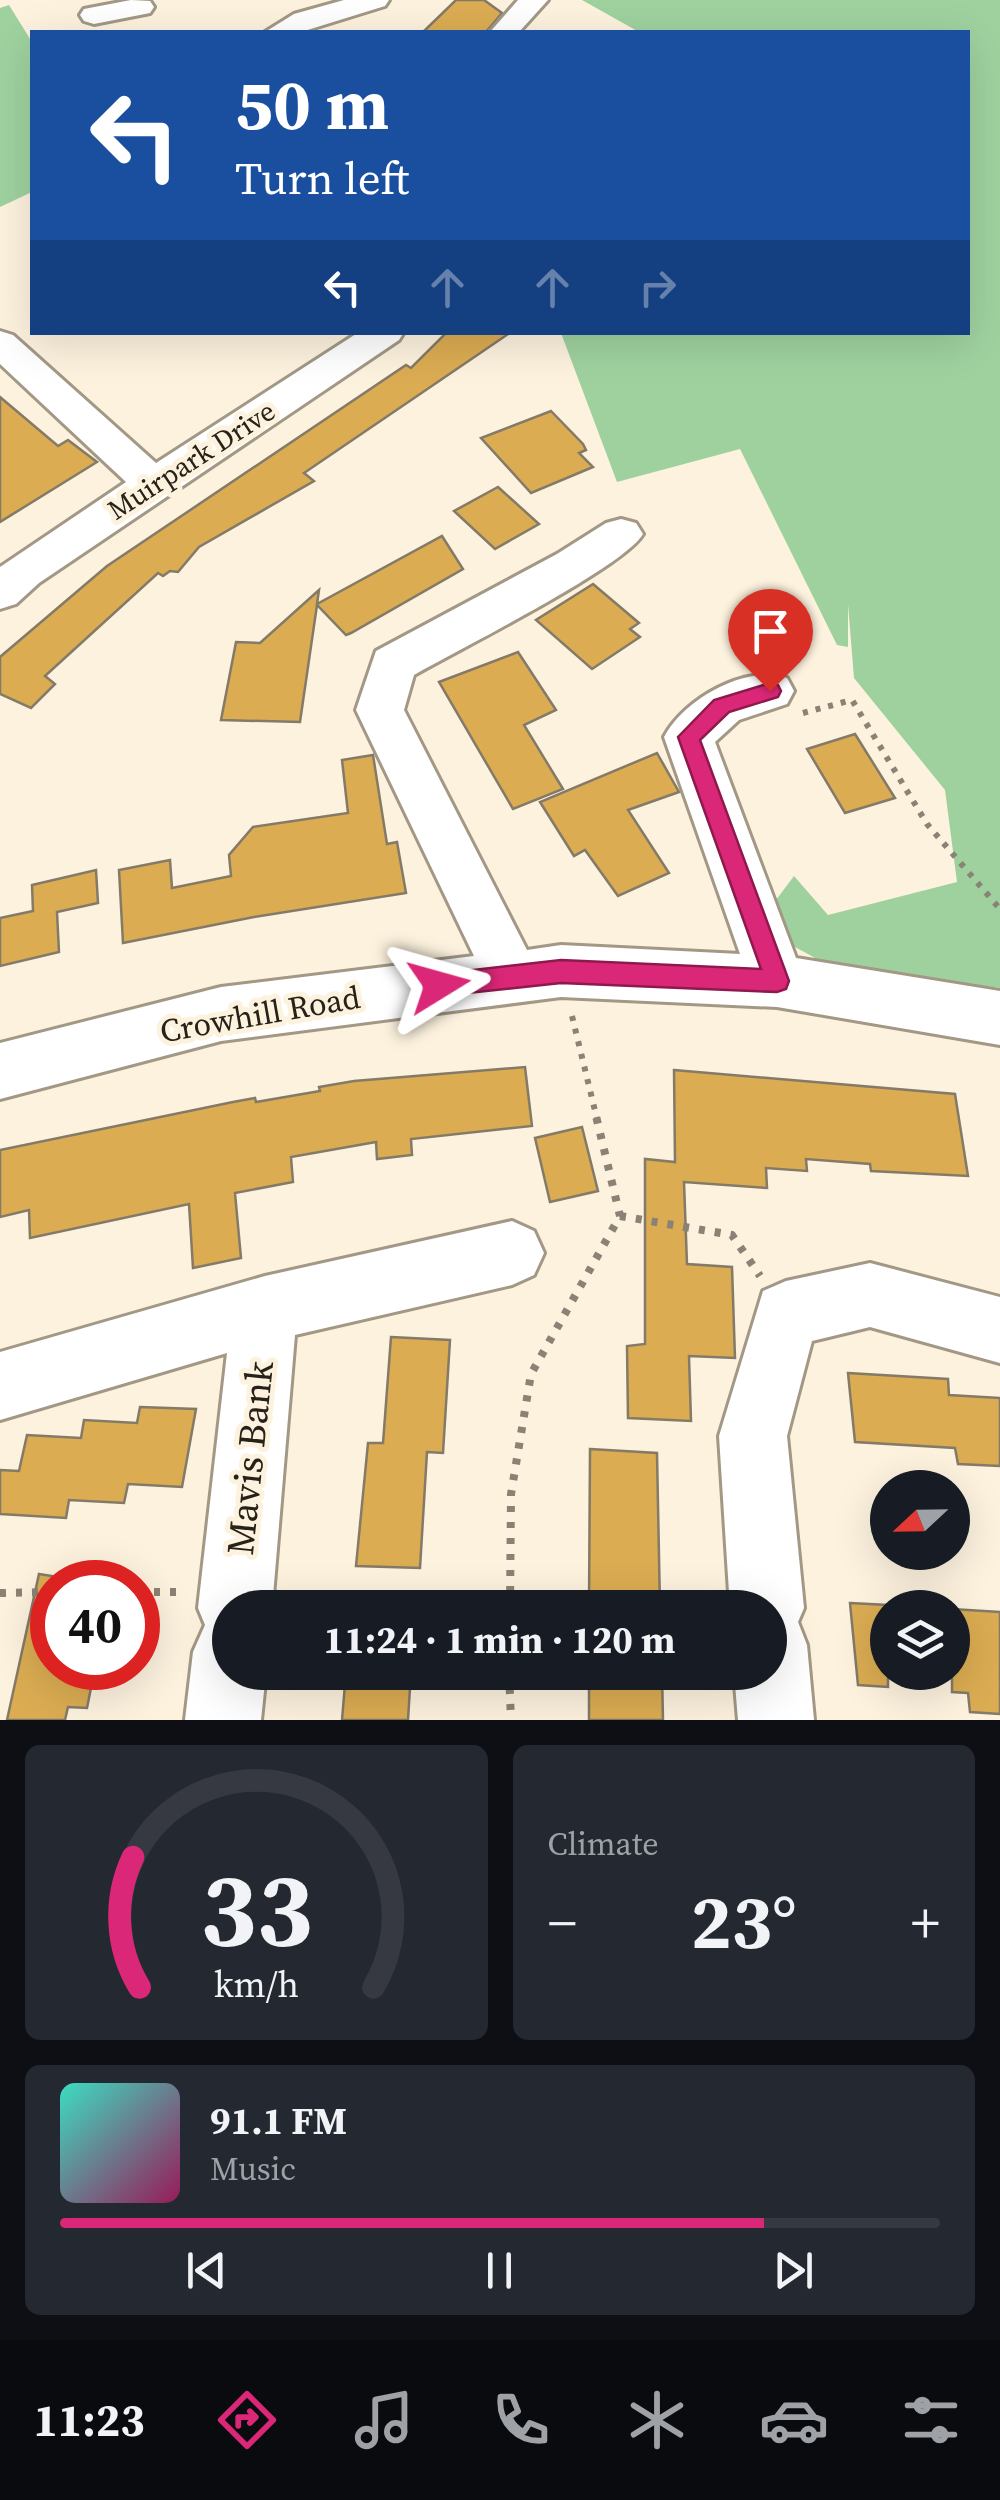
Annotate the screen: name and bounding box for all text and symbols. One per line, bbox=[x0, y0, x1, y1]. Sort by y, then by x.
text: 50 m bbox=[235, 56, 389, 152]
icon: left bbox=[70, 70, 200, 200]
text: Turn left bbox=[235, 147, 409, 209]
icon: left bbox=[315, 260, 370, 315]
icon: ahead bbox=[420, 260, 475, 315]
icon: ahead bbox=[525, 260, 580, 315]
icon: right bbox=[630, 260, 685, 315]
street label: Muirpark Drive bbox=[100, 392, 282, 528]
pin bbox=[728, 589, 813, 692]
icon: arrive bbox=[743, 604, 798, 659]
position arrow bbox=[387, 933, 491, 1037]
street label: Crowhill Road bbox=[156, 975, 364, 1053]
street label: Mavis Bank bbox=[214, 1358, 286, 1558]
north arrow bbox=[870, 1470, 970, 1570]
map controls bbox=[870, 1470, 970, 1690]
speed limit sign: 40 bbox=[30, 1560, 160, 1690]
button: layers bbox=[870, 1590, 970, 1690]
text: 11:24 · 1 min · 120 m bbox=[323, 1614, 676, 1666]
text: Climate bbox=[548, 1822, 659, 1866]
text: 33 bbox=[200, 1837, 313, 1980]
text: 23° bbox=[691, 1870, 797, 1973]
text: − bbox=[548, 1885, 577, 1960]
text: + bbox=[911, 1885, 940, 1960]
text: km/h bbox=[214, 1960, 299, 2009]
text: 91.1 FM bbox=[210, 2095, 347, 2147]
text: Music bbox=[210, 2147, 296, 2191]
icon: previous bbox=[179, 2243, 234, 2298]
icon: pause bbox=[472, 2243, 527, 2298]
icon: next bbox=[766, 2243, 821, 2298]
icon: directions bbox=[212, 2385, 282, 2455]
icon: music bbox=[349, 2385, 419, 2455]
icon: phone bbox=[486, 2385, 556, 2455]
icon: climate bbox=[622, 2385, 692, 2455]
icon: car bbox=[759, 2385, 829, 2455]
icon: filters bbox=[896, 2385, 966, 2455]
text: 11:23 bbox=[33, 2389, 145, 2451]

